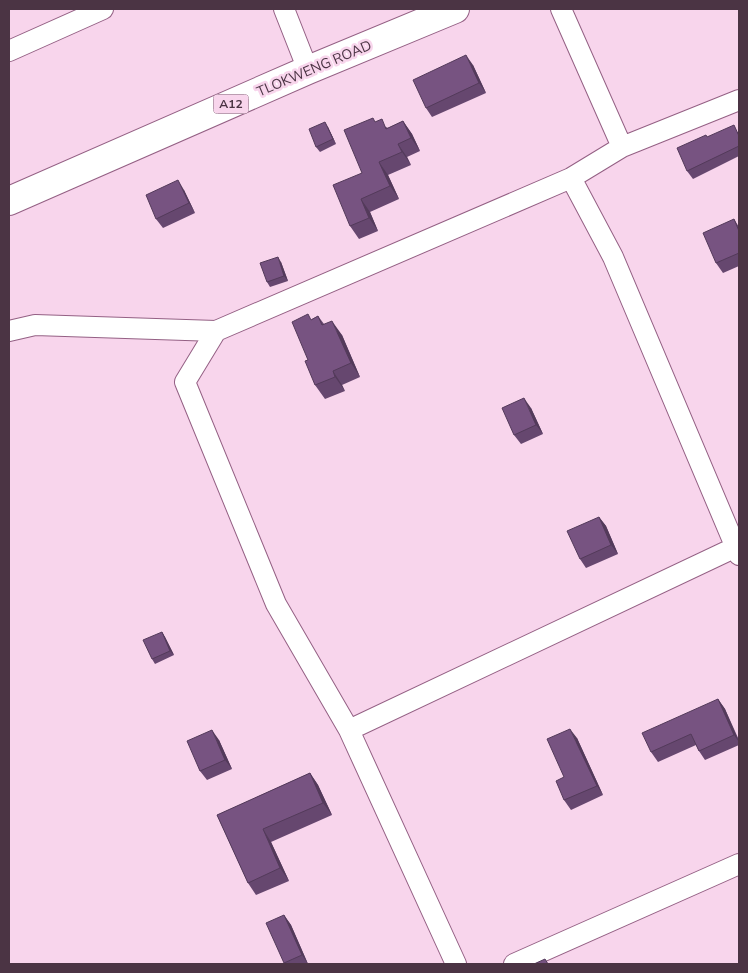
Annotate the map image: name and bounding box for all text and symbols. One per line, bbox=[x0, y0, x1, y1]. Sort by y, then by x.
street label: TLOKWENG ROAD bbox=[254, 36, 375, 101]
road number: A12 bbox=[214, 95, 248, 114]

